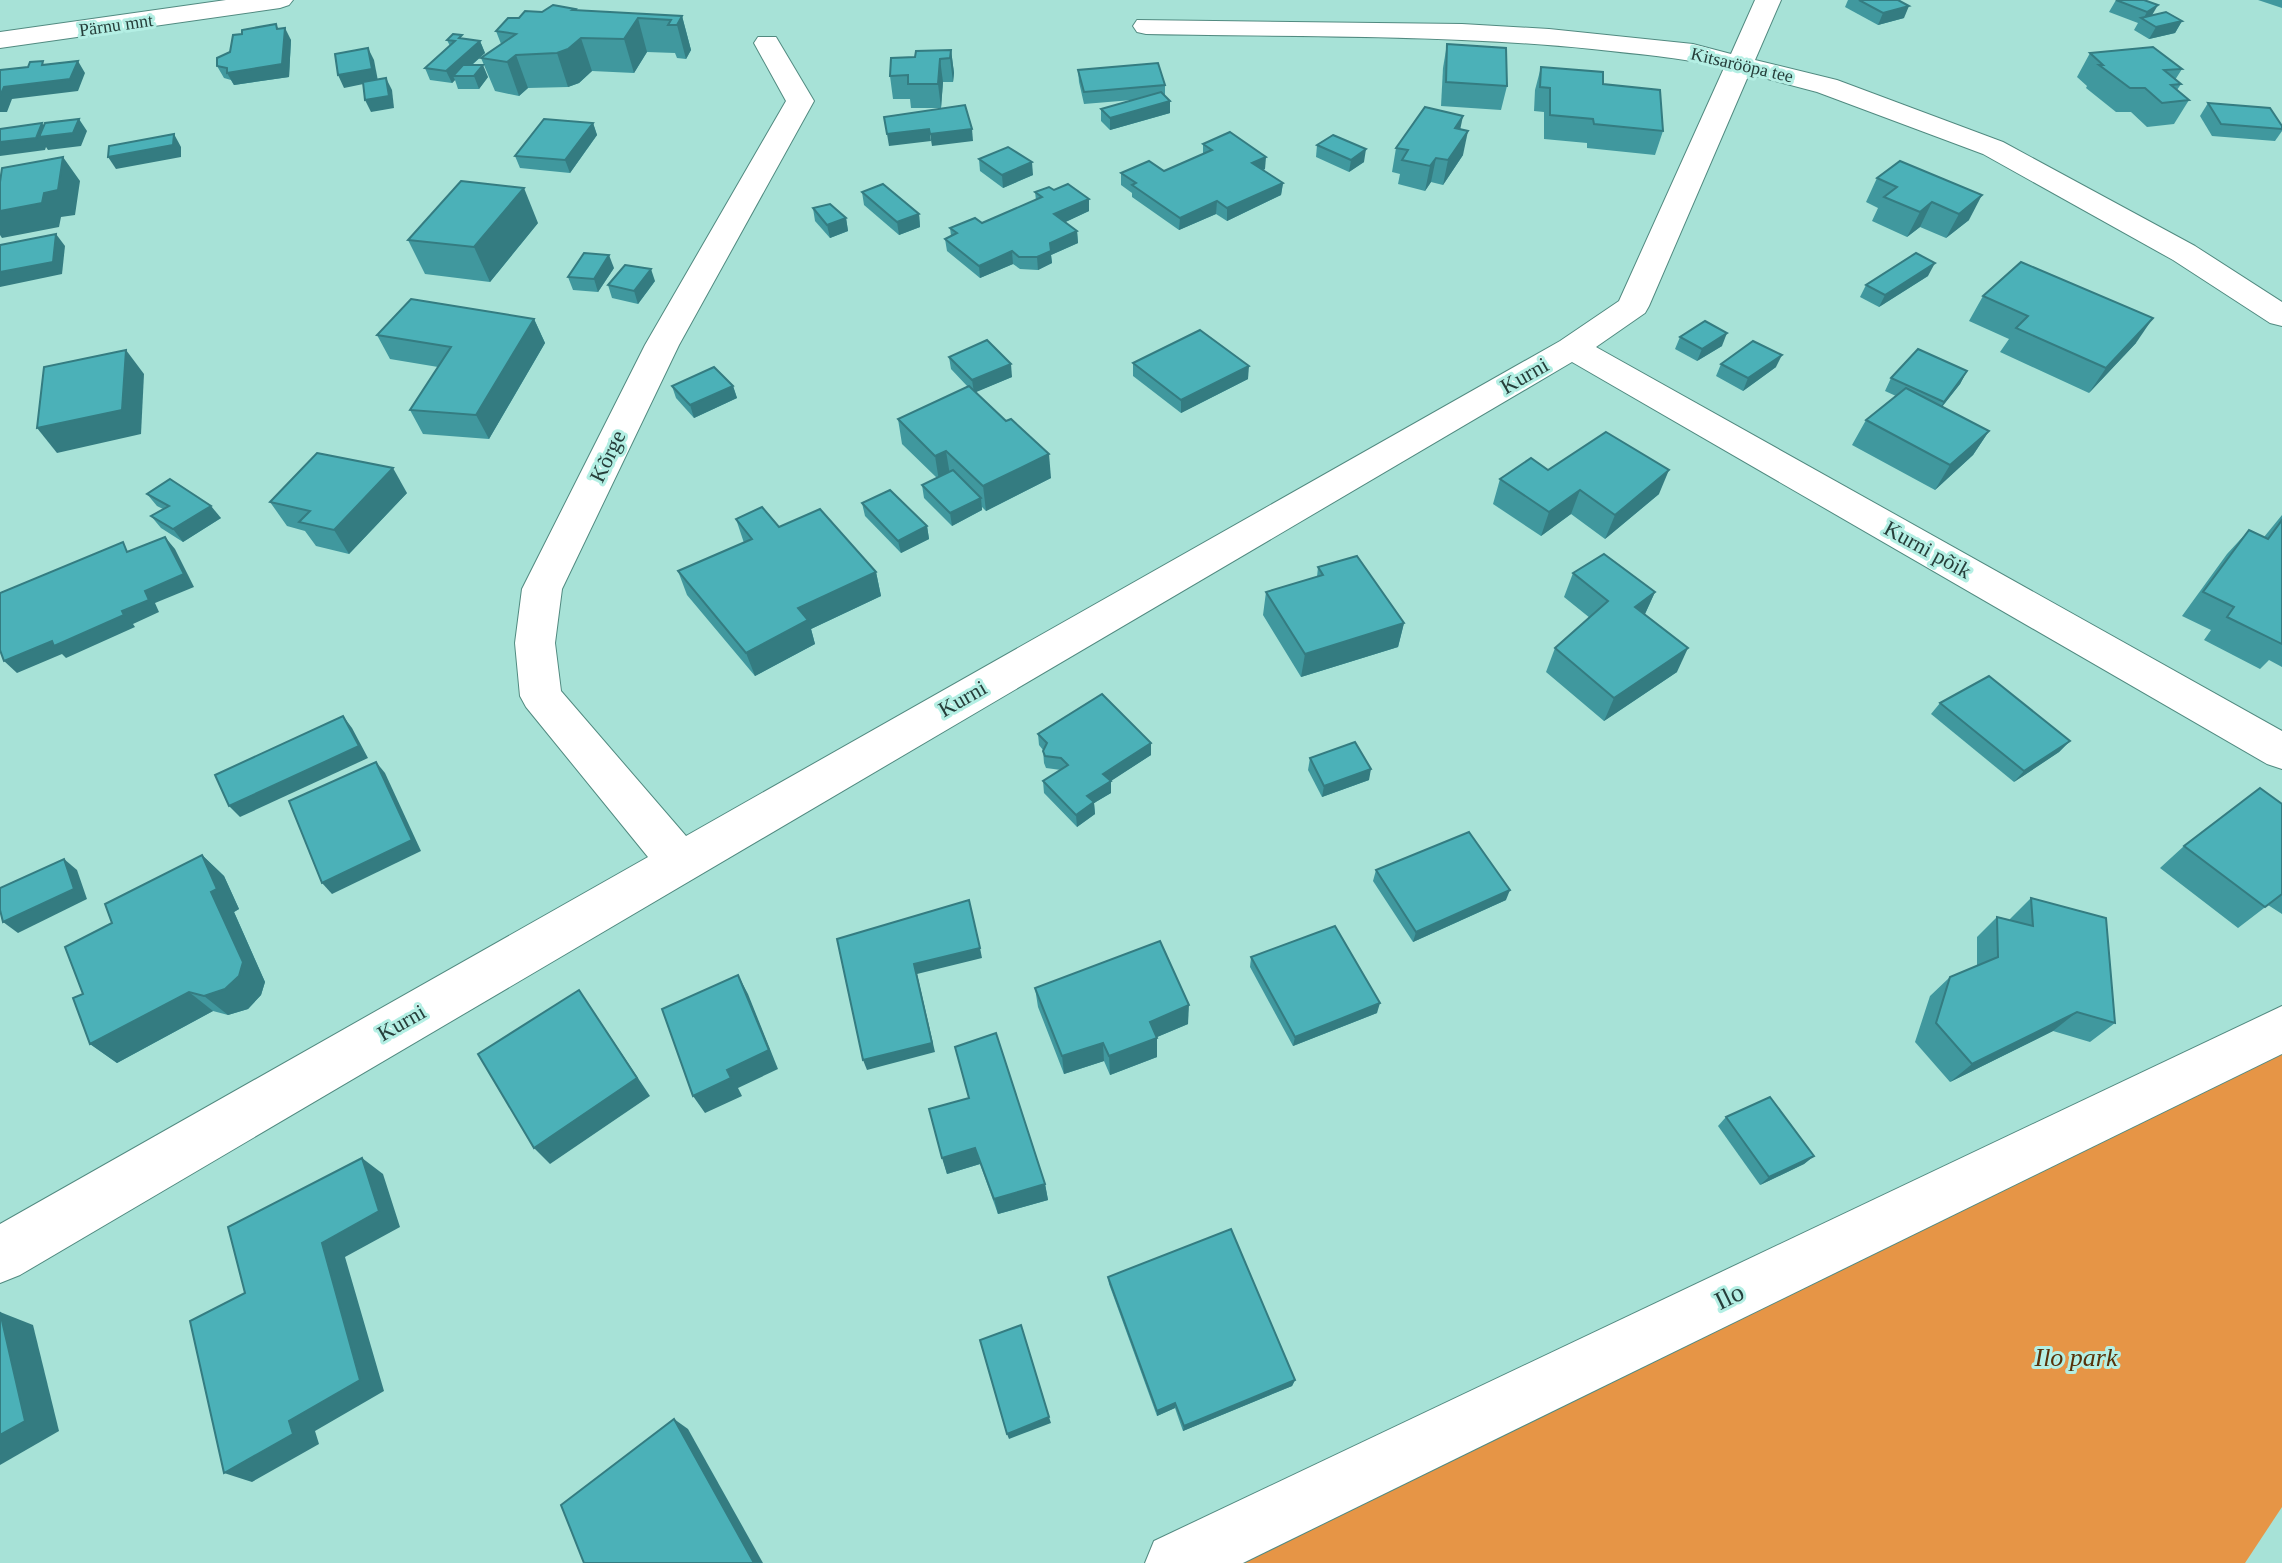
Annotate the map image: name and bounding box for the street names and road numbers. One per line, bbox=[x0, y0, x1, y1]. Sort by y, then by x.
street label: Pärnu mnt bbox=[78, 10, 154, 40]
street label: Kitsarööpa tee bbox=[1689, 44, 1795, 86]
street label: Kurni bbox=[1496, 352, 1553, 399]
street label: Kõrge bbox=[584, 426, 631, 486]
street label: Kurni põik bbox=[1880, 515, 1976, 584]
street label: Kurni bbox=[934, 675, 991, 722]
street label: Kurni bbox=[373, 999, 430, 1046]
street label: Ilo bbox=[1710, 1277, 1749, 1316]

